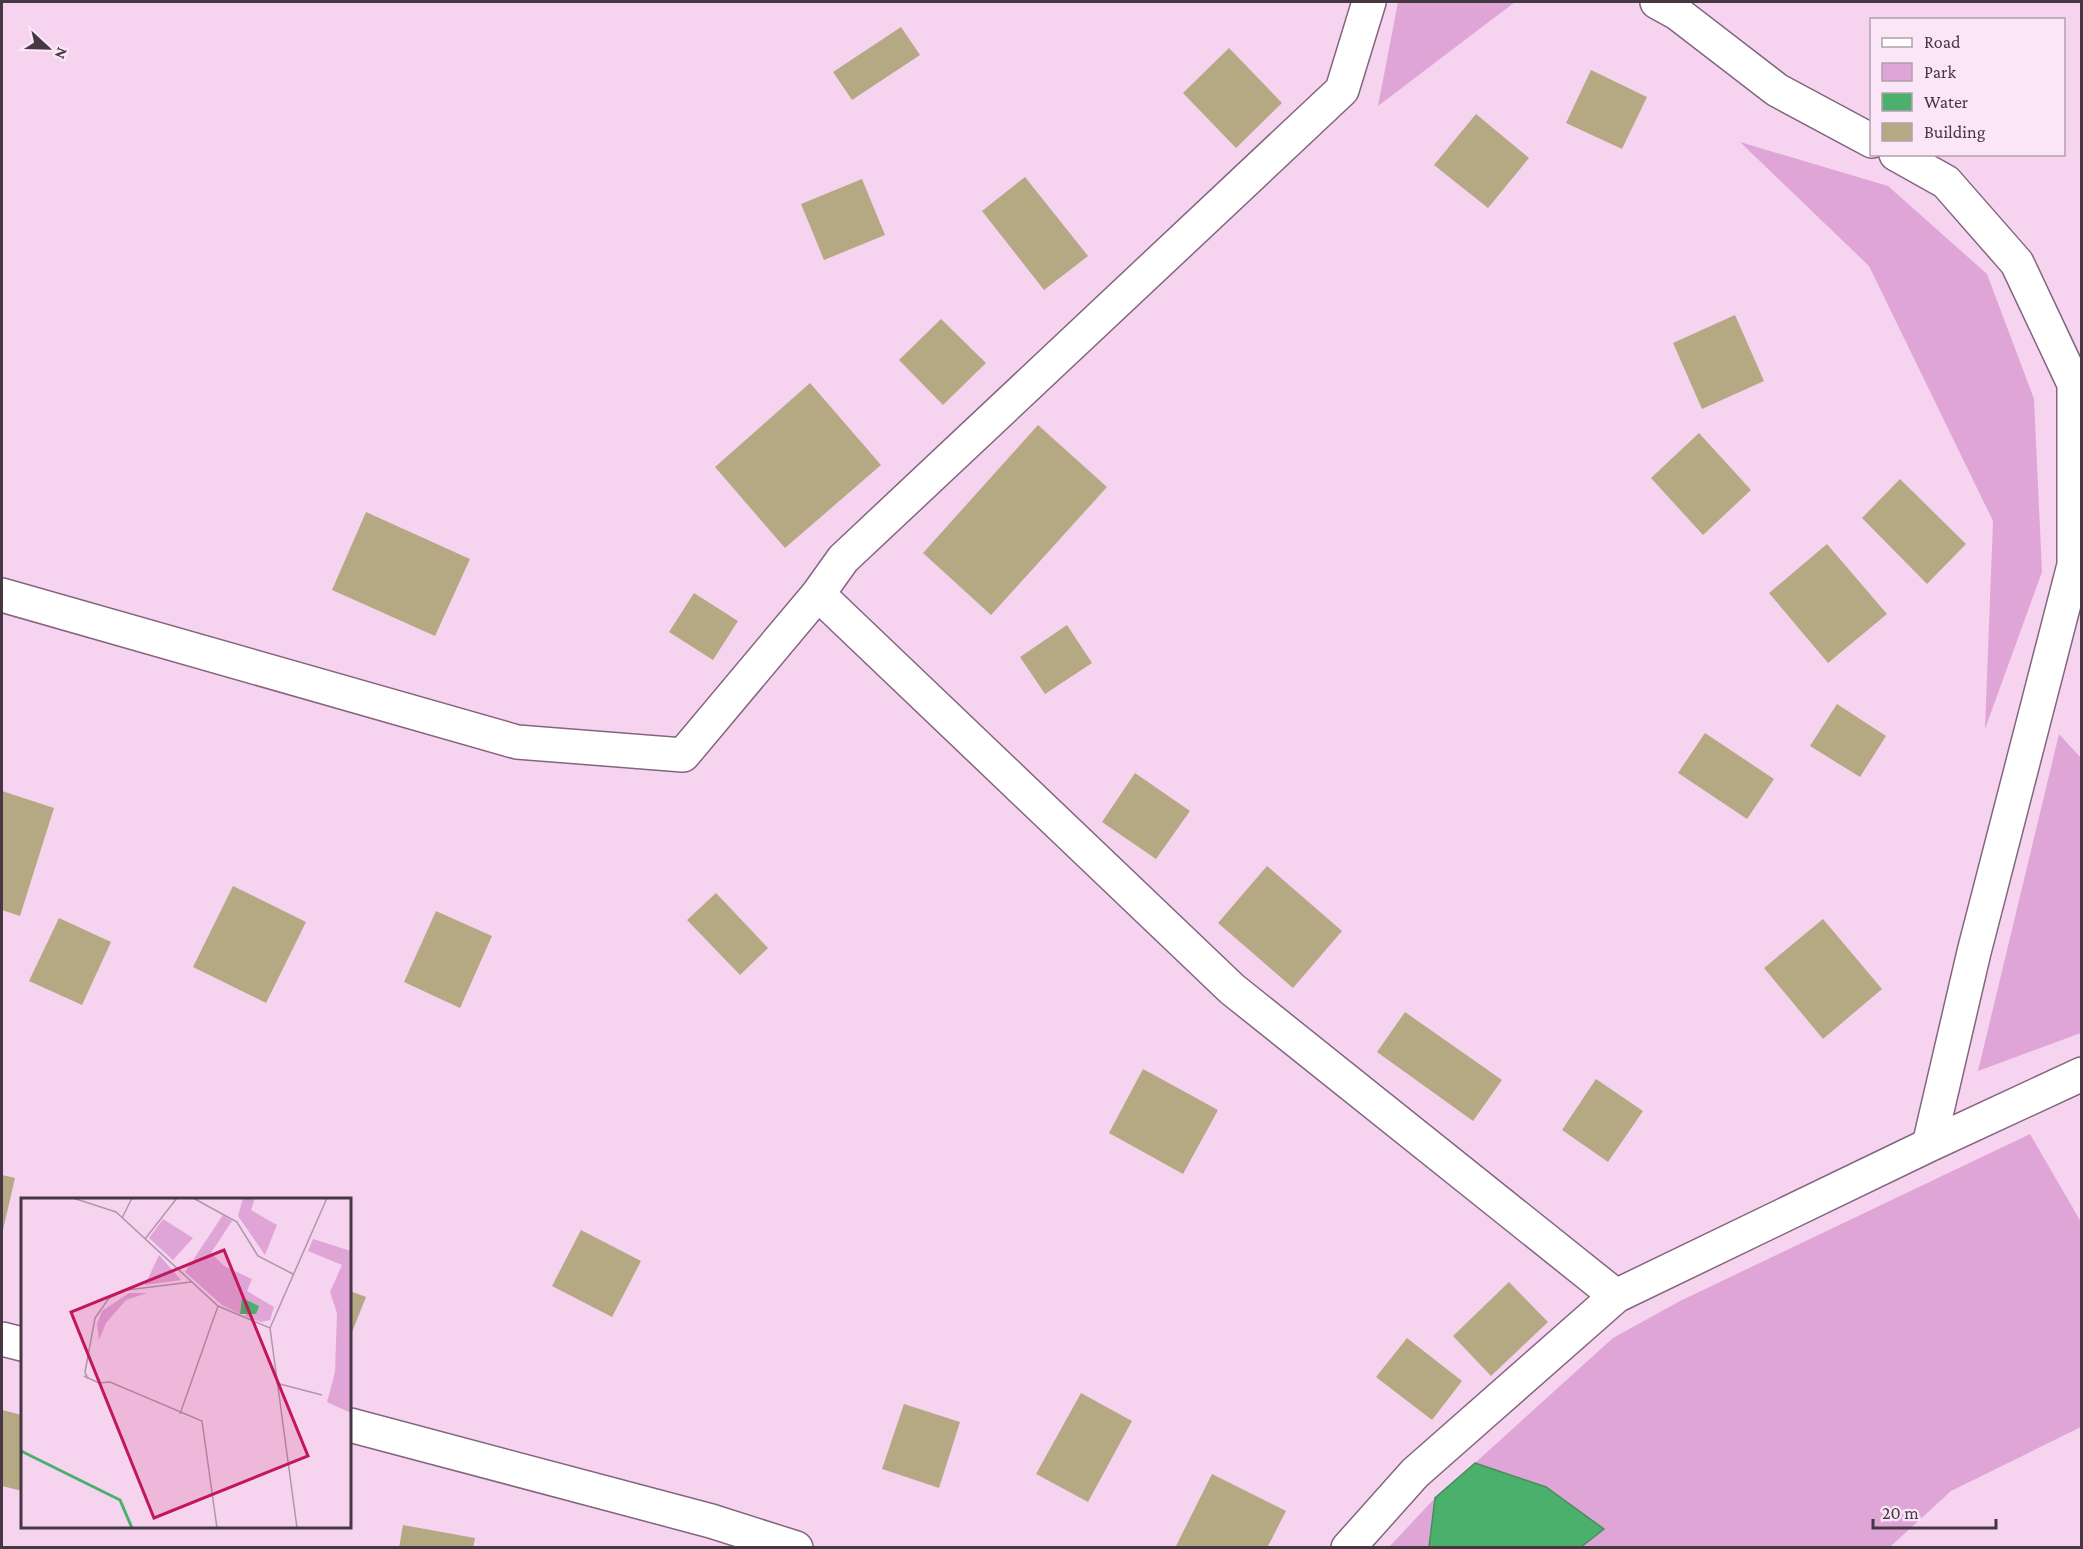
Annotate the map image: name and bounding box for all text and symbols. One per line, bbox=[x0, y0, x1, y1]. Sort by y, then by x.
north arrow bbox=[18, 18, 78, 78]
legend bbox=[1870, 18, 2065, 156]
text: Road bbox=[1924, 32, 1961, 52]
text: N bbox=[51, 45, 71, 62]
text: Park bbox=[1924, 62, 1956, 82]
text: Water bbox=[1924, 92, 1969, 112]
text: Building bbox=[1924, 122, 1986, 142]
inset map bbox=[21, 1198, 351, 1528]
scale bar bbox=[1873, 1492, 1996, 1530]
text: 20 m bbox=[1882, 1503, 1919, 1523]

